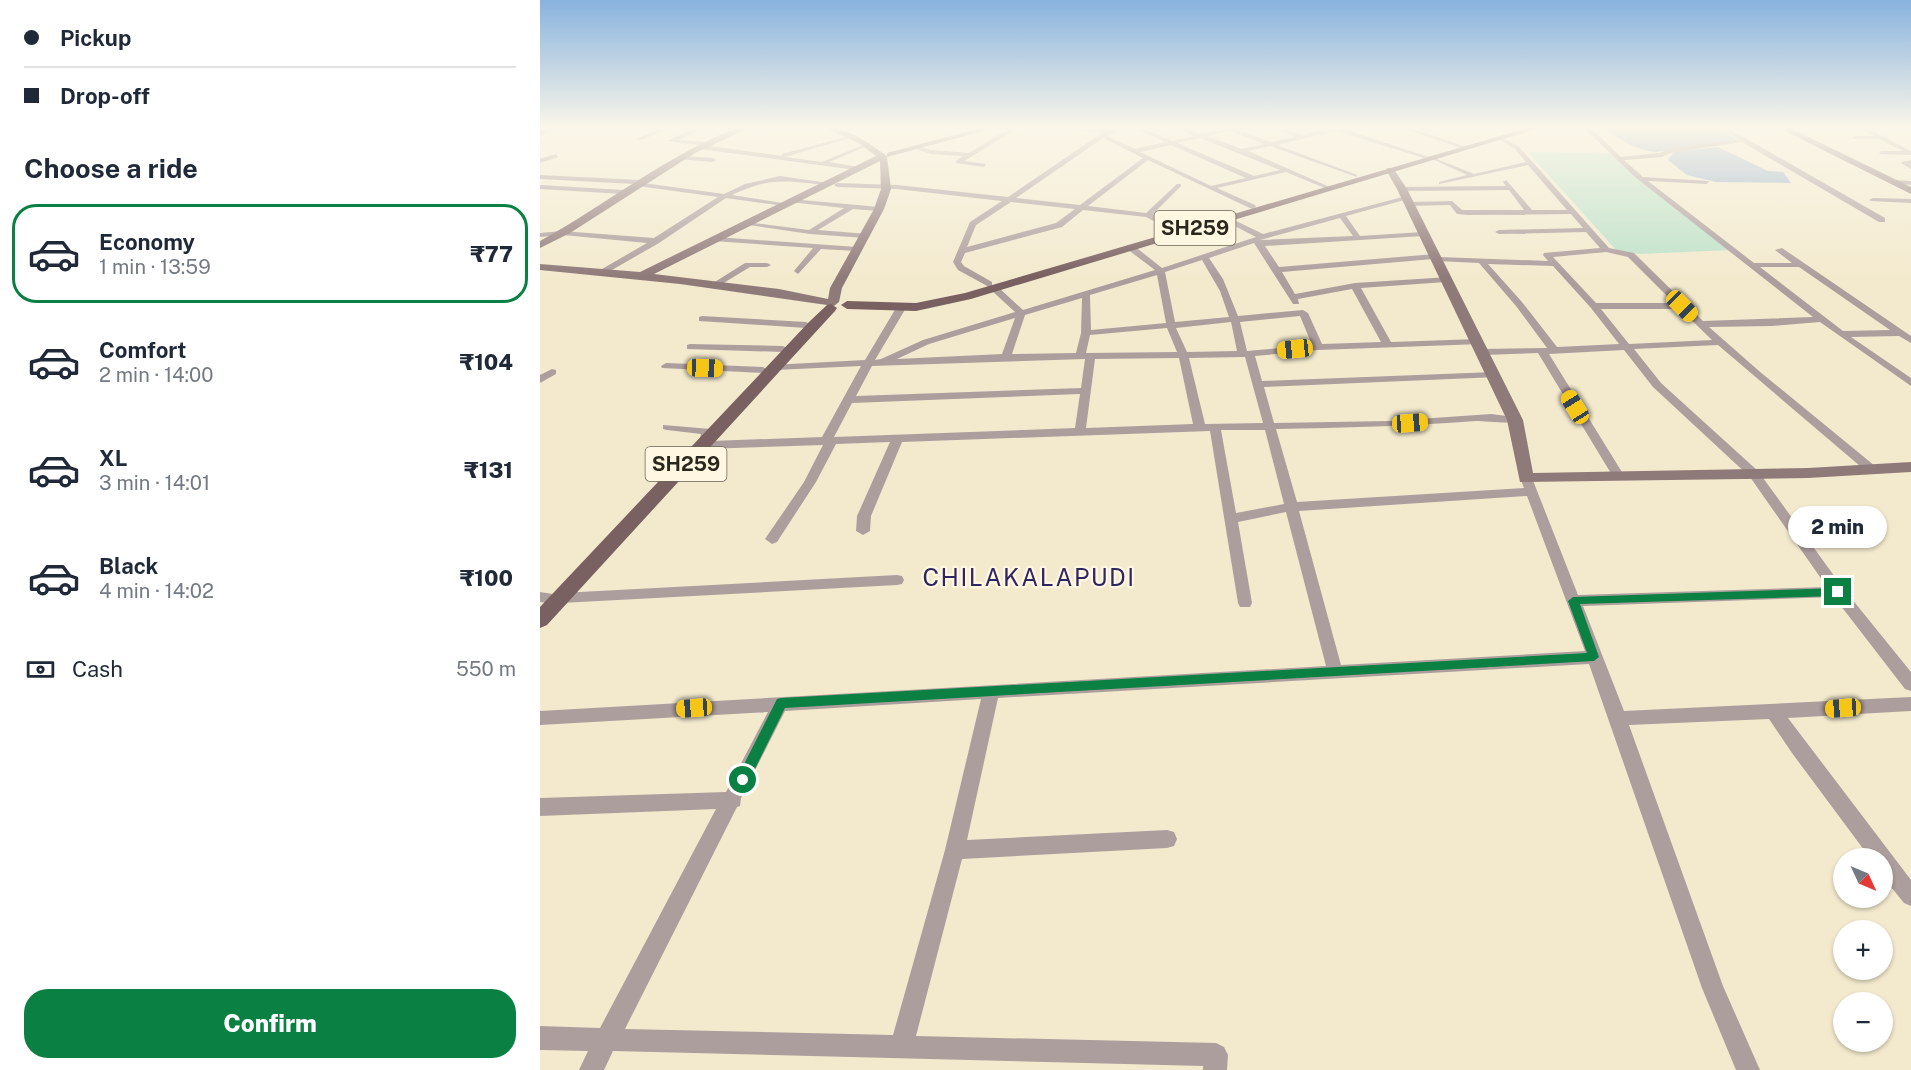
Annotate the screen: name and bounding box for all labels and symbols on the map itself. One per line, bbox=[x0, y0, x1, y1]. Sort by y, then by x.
road number: SH259 bbox=[1154, 211, 1236, 245]
car bbox=[1663, 287, 1701, 325]
car bbox=[1276, 338, 1314, 360]
car bbox=[687, 358, 723, 378]
car bbox=[1558, 387, 1592, 427]
car bbox=[1391, 413, 1429, 433]
road number: SH259 bbox=[646, 447, 726, 481]
callout: 2 min bbox=[1788, 505, 1888, 547]
district label: CHILAKALAPUDI bbox=[923, 563, 1135, 591]
route end bbox=[1824, 578, 1851, 605]
car bbox=[675, 698, 713, 718]
car bbox=[1824, 698, 1862, 718]
route start bbox=[729, 766, 756, 793]
north arrow bbox=[1833, 848, 1893, 908]

